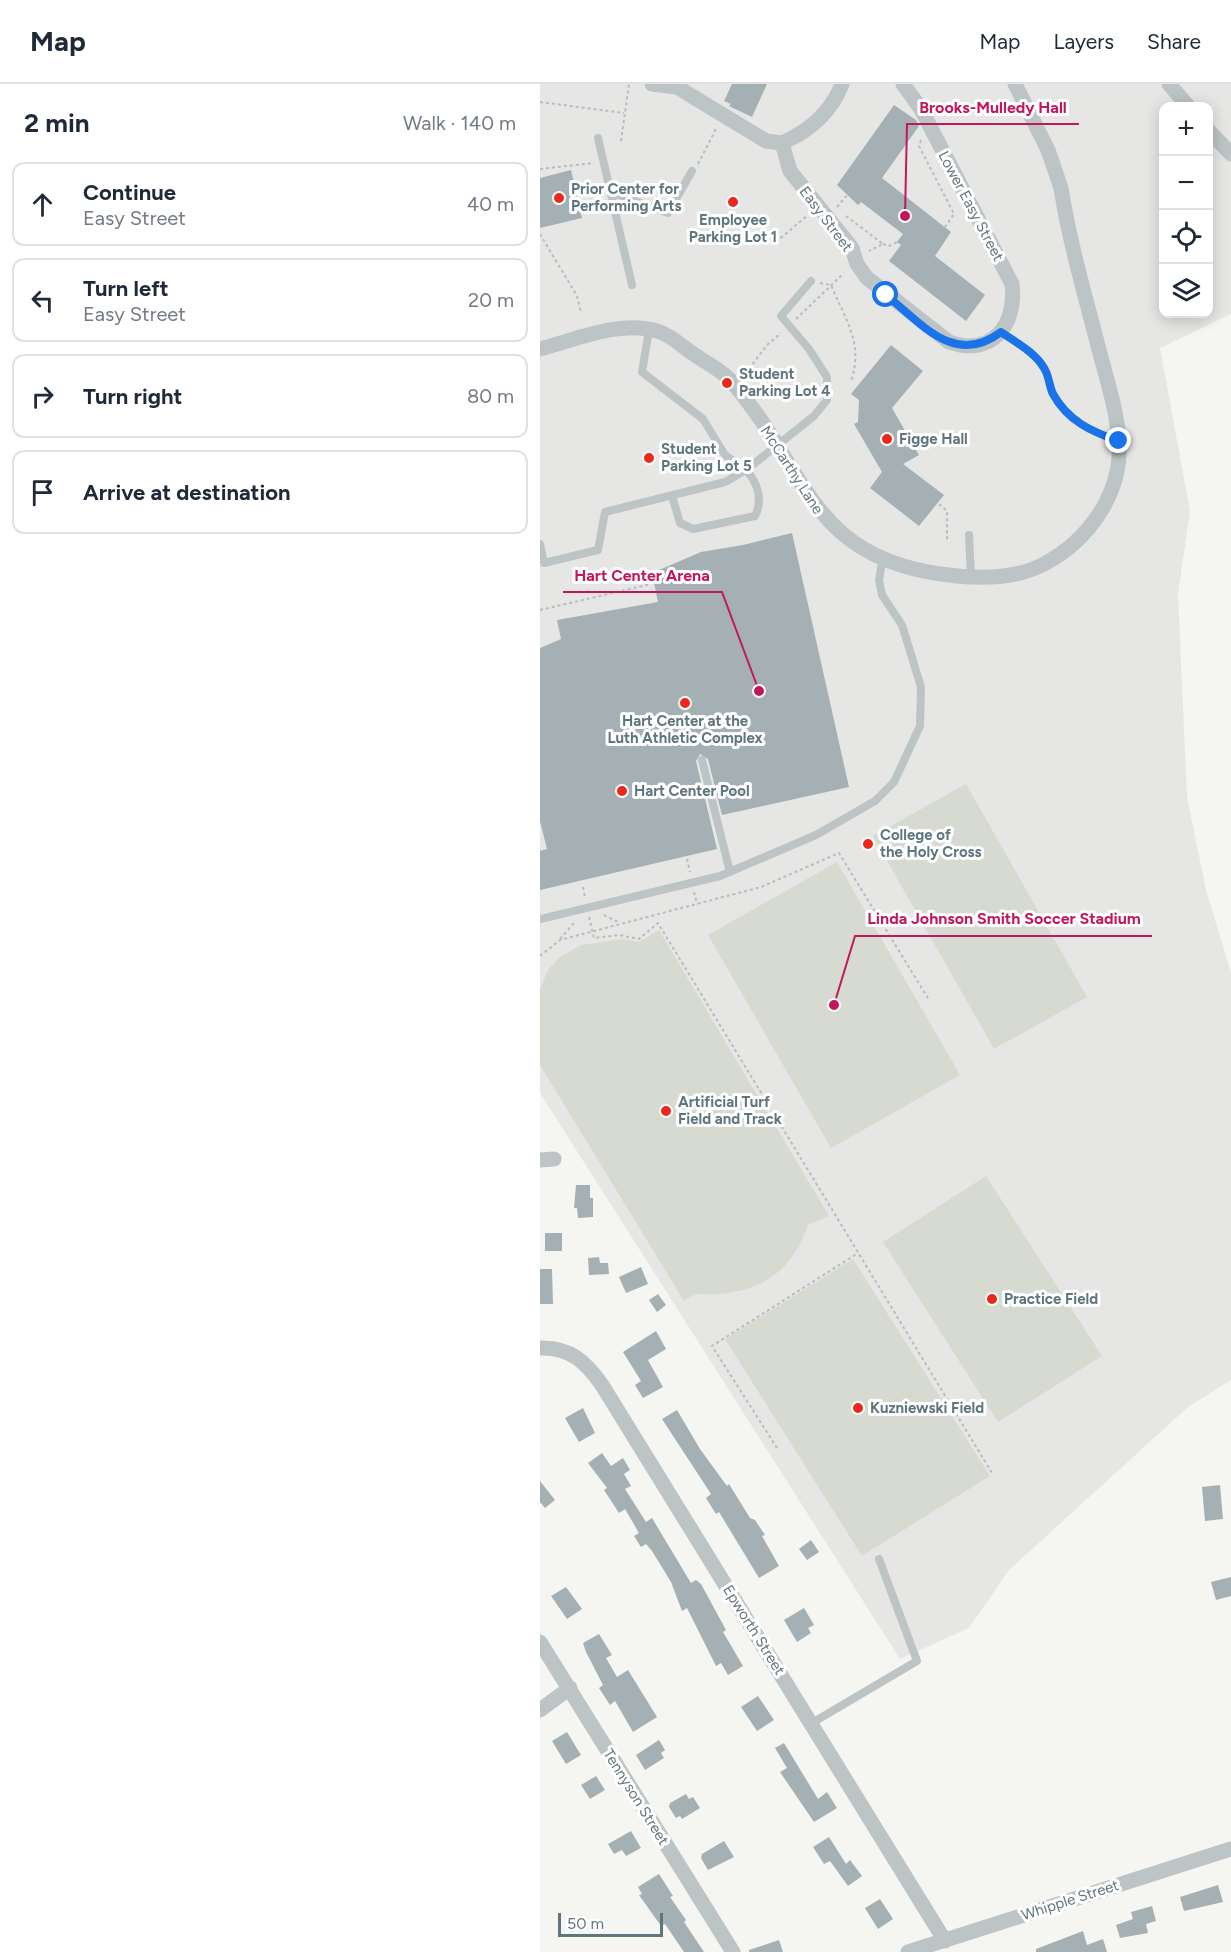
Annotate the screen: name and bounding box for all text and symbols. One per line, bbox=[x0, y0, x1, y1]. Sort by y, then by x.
text: Map bbox=[30, 24, 86, 58]
text: Map bbox=[980, 29, 1020, 54]
text: Layers bbox=[1053, 29, 1114, 54]
text: Share bbox=[1147, 29, 1201, 54]
callout: Brooks-Mulledy Hall bbox=[907, 90, 1079, 124]
text: Brooks-Mulledy Hall bbox=[919, 98, 1067, 117]
map controls bbox=[1159, 102, 1213, 318]
button: + bbox=[1159, 102, 1213, 156]
text: 2 min bbox=[24, 107, 90, 139]
text: Walk · 140 m bbox=[403, 111, 516, 135]
street label: Lower Easy Street bbox=[934, 148, 1008, 264]
button: − bbox=[1159, 156, 1213, 210]
text: Continue bbox=[83, 179, 176, 206]
place label: Prior Center for Performing Arts bbox=[571, 180, 682, 215]
street label: Easy Street bbox=[796, 183, 857, 255]
icon: ahead bbox=[26, 188, 59, 221]
marker: Prior Center for Performing Arts bbox=[552, 191, 566, 205]
text: 40 m bbox=[467, 192, 514, 216]
marker: Employee Parking Lot 1 bbox=[726, 195, 740, 209]
text: Easy Street bbox=[83, 206, 186, 230]
button: locate bbox=[1159, 210, 1213, 264]
place label: Employee Parking Lot 1 bbox=[689, 211, 777, 246]
button: layers bbox=[1159, 264, 1213, 318]
text: Turn left bbox=[83, 275, 169, 302]
route start bbox=[872, 281, 898, 307]
icon: left bbox=[26, 284, 59, 317]
text: 20 m bbox=[468, 288, 514, 312]
text: Easy Street bbox=[83, 302, 186, 326]
place label: Student Parking Lot 4 bbox=[739, 365, 831, 400]
marker: Student Parking Lot 4 bbox=[720, 376, 734, 390]
icon: right bbox=[26, 380, 59, 413]
text: Turn right bbox=[83, 383, 182, 410]
text: 80 m bbox=[467, 384, 514, 408]
street label: McCarthy Lane bbox=[757, 422, 827, 518]
route end bbox=[1105, 427, 1131, 453]
place label: Figge Hall bbox=[899, 430, 968, 448]
marker: Figge Hall bbox=[880, 432, 894, 446]
place label: Student Parking Lot 5 bbox=[661, 440, 752, 475]
marker: Student Parking Lot 5 bbox=[642, 451, 656, 465]
icon: arrive bbox=[26, 476, 59, 509]
text: Arrive at destination bbox=[83, 479, 291, 506]
callout: Hart Center Arena bbox=[563, 558, 722, 592]
text: Hart Center Arena bbox=[574, 566, 710, 585]
marker: Hart Center at the Luth Athletic Complex bbox=[678, 696, 692, 710]
place label: Hart Center at the Luth Athletic Complex bbox=[607, 712, 763, 747]
place label: Hart Center Pool bbox=[634, 782, 750, 800]
marker: Hart Center Pool bbox=[615, 784, 629, 798]
place label: College of the Holy Cross bbox=[880, 826, 982, 861]
marker: College of the Holy Cross bbox=[861, 837, 875, 851]
callout: Linda Johnson Smith Soccer Stadium bbox=[855, 902, 1152, 936]
text: Linda Johnson Smith Soccer Stadium bbox=[867, 909, 1141, 928]
place label: Artificial Turf Field and Track bbox=[678, 1093, 782, 1128]
marker: Artificial Turf Field and Track bbox=[659, 1104, 673, 1118]
place label: Practice Field bbox=[1004, 1290, 1098, 1308]
marker: Practice Field bbox=[985, 1292, 999, 1306]
place label: Kuzniewski Field bbox=[870, 1399, 984, 1417]
marker: Kuzniewski Field bbox=[851, 1401, 865, 1415]
street label: Epworth Street bbox=[719, 1582, 789, 1679]
street label: Tennyson Street bbox=[599, 1746, 673, 1849]
street label: Whipple Street bbox=[1019, 1876, 1121, 1924]
scale bar bbox=[558, 1910, 663, 1938]
text: 50 m bbox=[567, 1914, 604, 1933]

